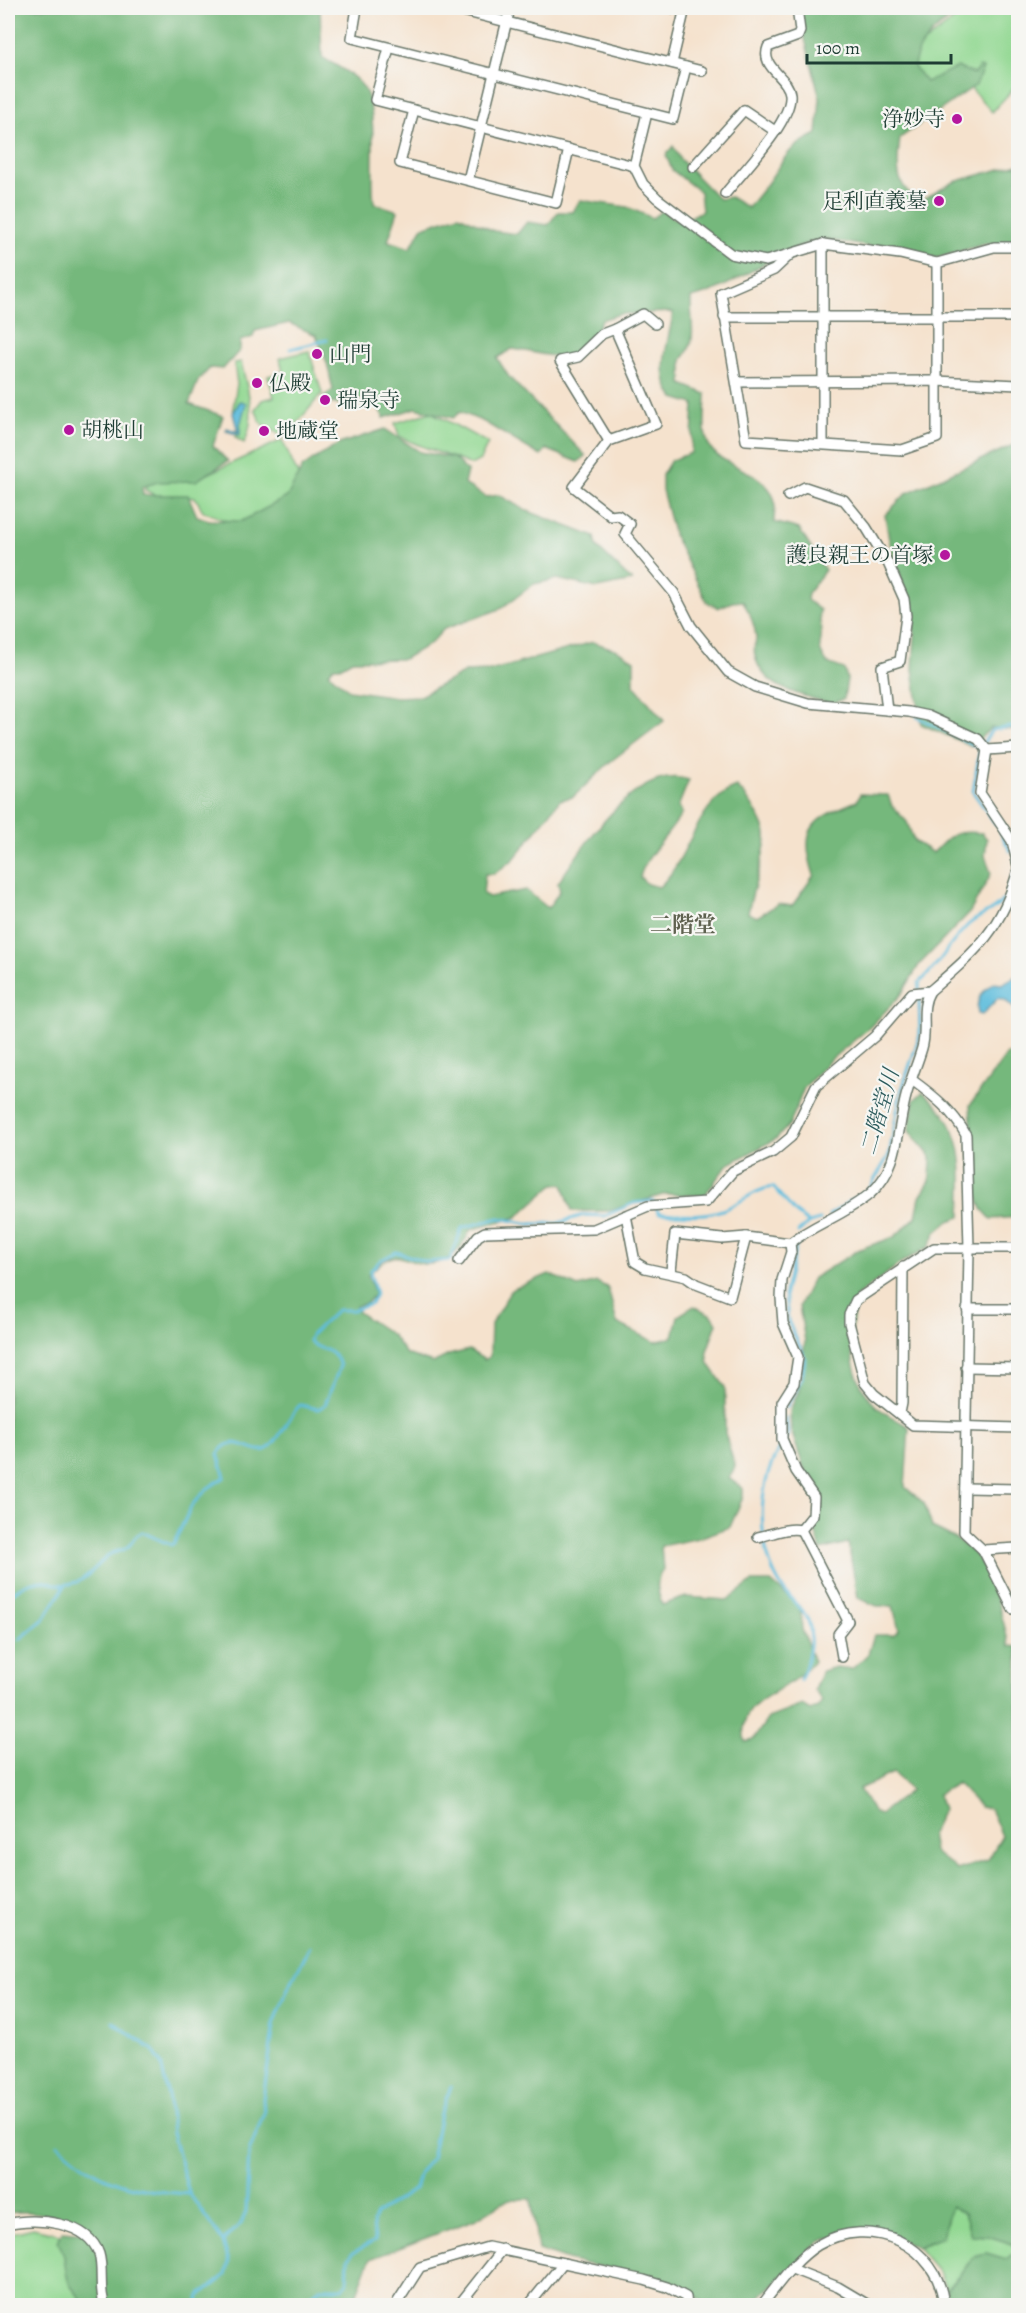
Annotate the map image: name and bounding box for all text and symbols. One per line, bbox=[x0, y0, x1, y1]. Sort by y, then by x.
scale bar bbox=[807, 27, 951, 65]
text: 100 m bbox=[816, 36, 860, 60]
place label: 浄妙寺 bbox=[882, 105, 945, 133]
marker: 浄妙寺 bbox=[950, 112, 964, 126]
place label: 足利直義墓 bbox=[822, 187, 927, 215]
marker: 足利直義墓 bbox=[932, 194, 946, 208]
place label: 山門 bbox=[329, 340, 371, 368]
marker: 山門 bbox=[310, 347, 324, 361]
place label: 仏殿 bbox=[269, 369, 311, 397]
marker: 仏殿 bbox=[250, 376, 264, 390]
place label: 瑞泉寺 bbox=[337, 386, 400, 414]
marker: 瑞泉寺 bbox=[318, 393, 332, 407]
place label: 胡桃山 bbox=[81, 416, 144, 444]
place label: 地蔵堂 bbox=[276, 417, 339, 445]
marker: 胡桃山 bbox=[62, 423, 76, 437]
marker: 地蔵堂 bbox=[257, 424, 271, 438]
place label: 護良親王の首塚 bbox=[786, 541, 933, 569]
marker: 護良親王の首塚 bbox=[938, 548, 952, 562]
district label: 二階堂 bbox=[650, 910, 716, 940]
water label: 二階堂川 bbox=[853, 1064, 907, 1158]

